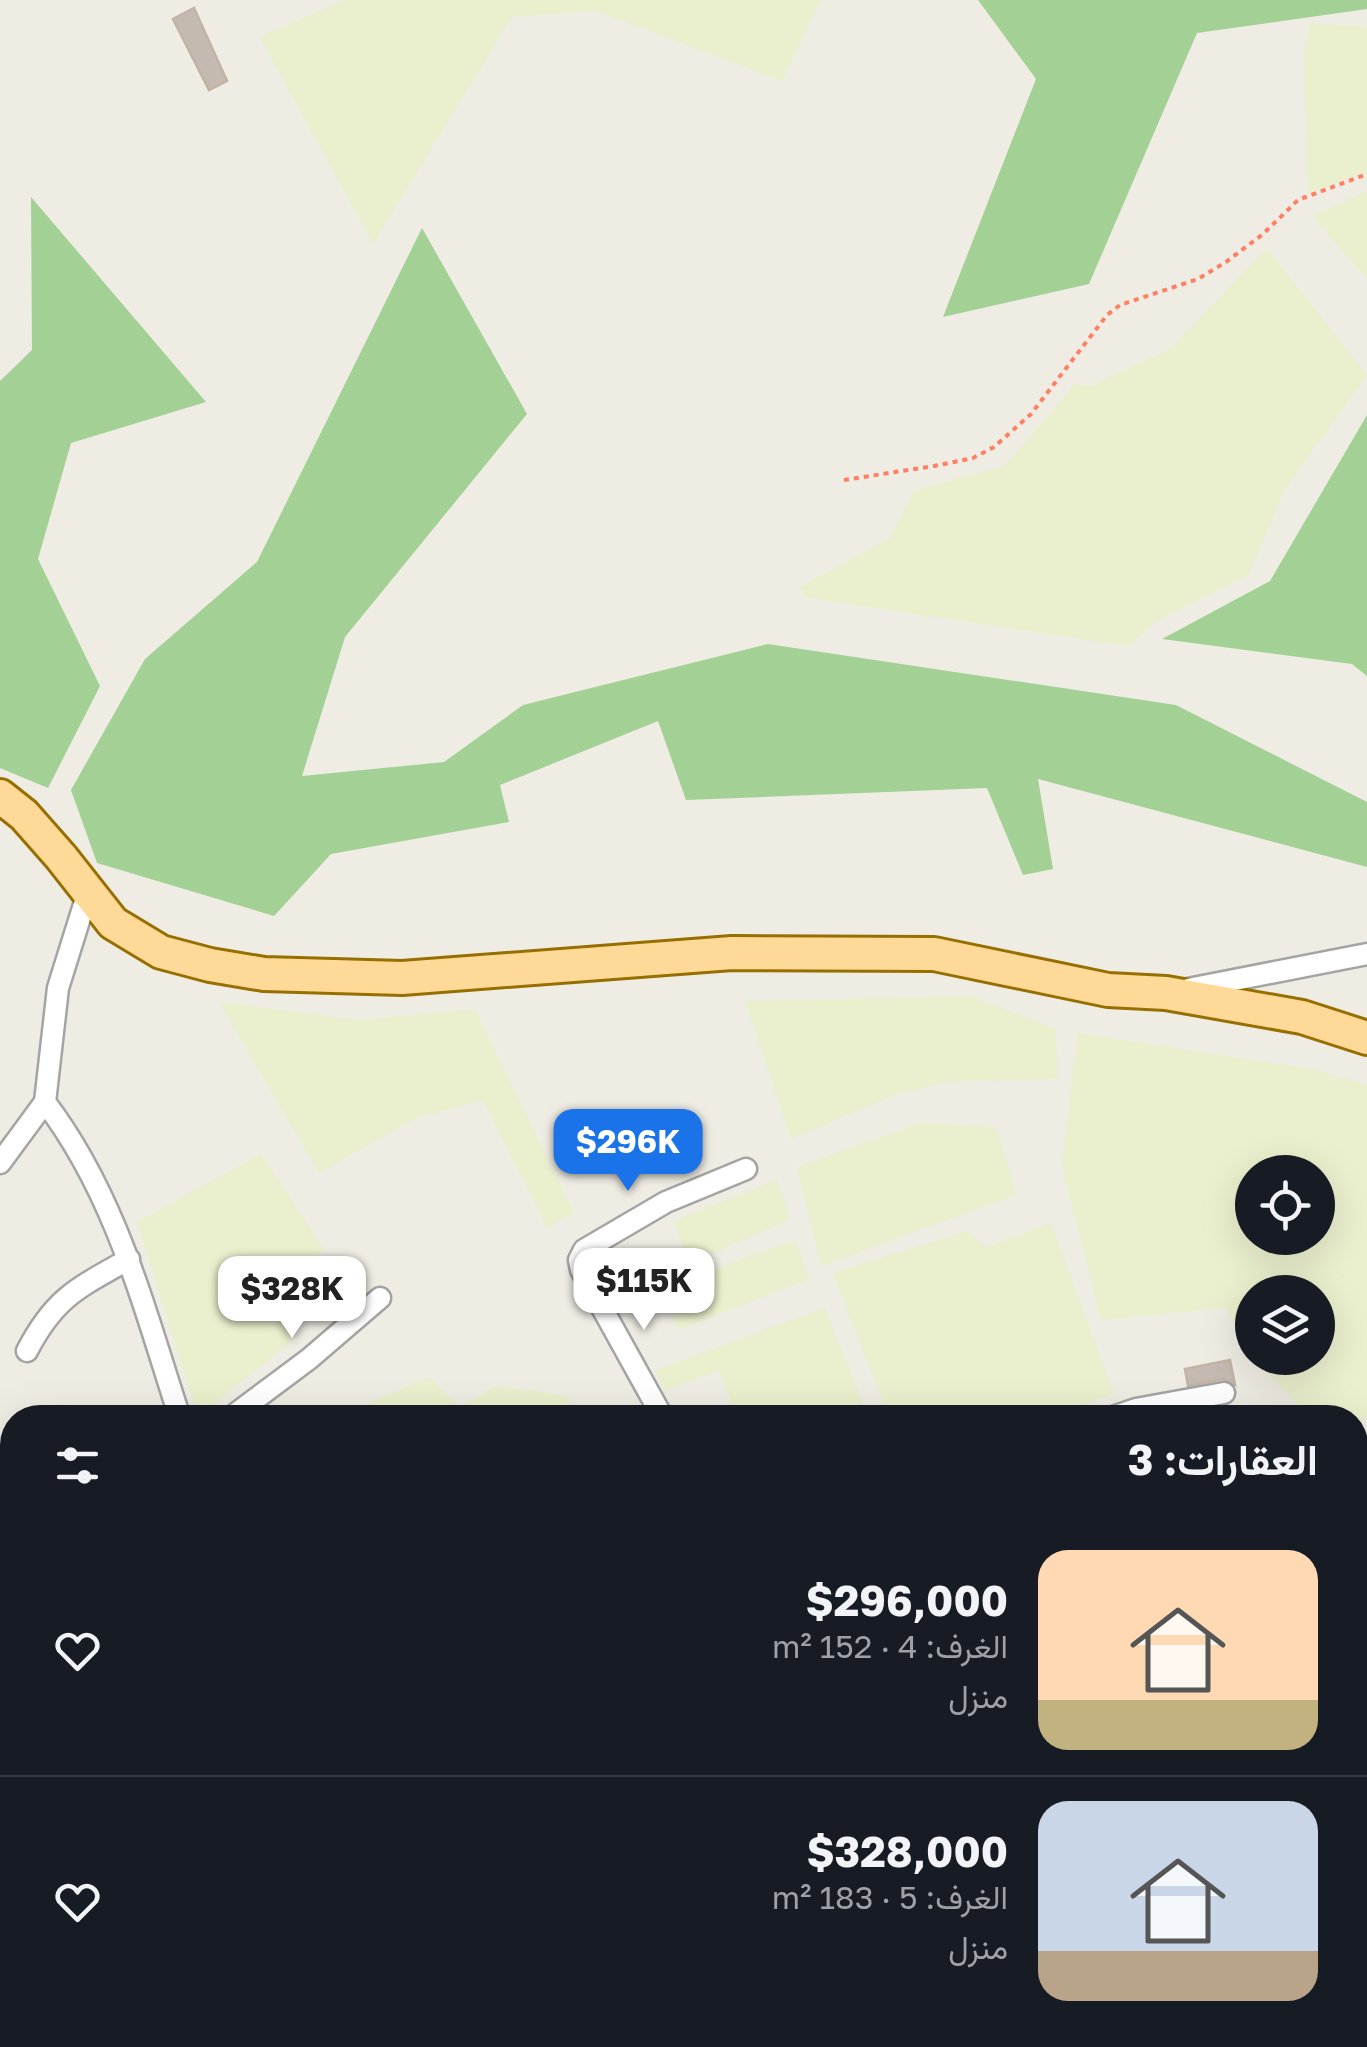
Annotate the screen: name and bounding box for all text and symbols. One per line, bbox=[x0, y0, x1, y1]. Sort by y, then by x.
pin: $296K bbox=[558, 1109, 698, 1194]
text: $296K bbox=[576, 1122, 680, 1160]
map controls bbox=[1235, 1155, 1335, 1375]
button: locate bbox=[1235, 1155, 1335, 1255]
pin: $115K bbox=[574, 1248, 714, 1333]
pin: $328K bbox=[222, 1256, 362, 1341]
text: $115K bbox=[595, 1261, 693, 1299]
text: $328K bbox=[240, 1269, 344, 1307]
button: layers bbox=[1235, 1275, 1335, 1375]
text: العقارات: 3 bbox=[1128, 1434, 1318, 1484]
icon: filters bbox=[50, 1438, 105, 1493]
text: $296,000 bbox=[806, 1575, 1008, 1625]
icon: home bbox=[1118, 1590, 1238, 1710]
icon: heart bbox=[50, 1623, 105, 1678]
text: الغرف: 4 · 152 m² bbox=[772, 1627, 1008, 1665]
text: منزل bbox=[948, 1677, 1008, 1715]
text: $328,000 bbox=[806, 1826, 1008, 1876]
icon: home bbox=[1118, 1841, 1238, 1961]
icon: heart bbox=[50, 1874, 105, 1929]
text: الغرف: 5 · 183 m² bbox=[772, 1878, 1008, 1916]
text: منزل bbox=[948, 1928, 1008, 1966]

